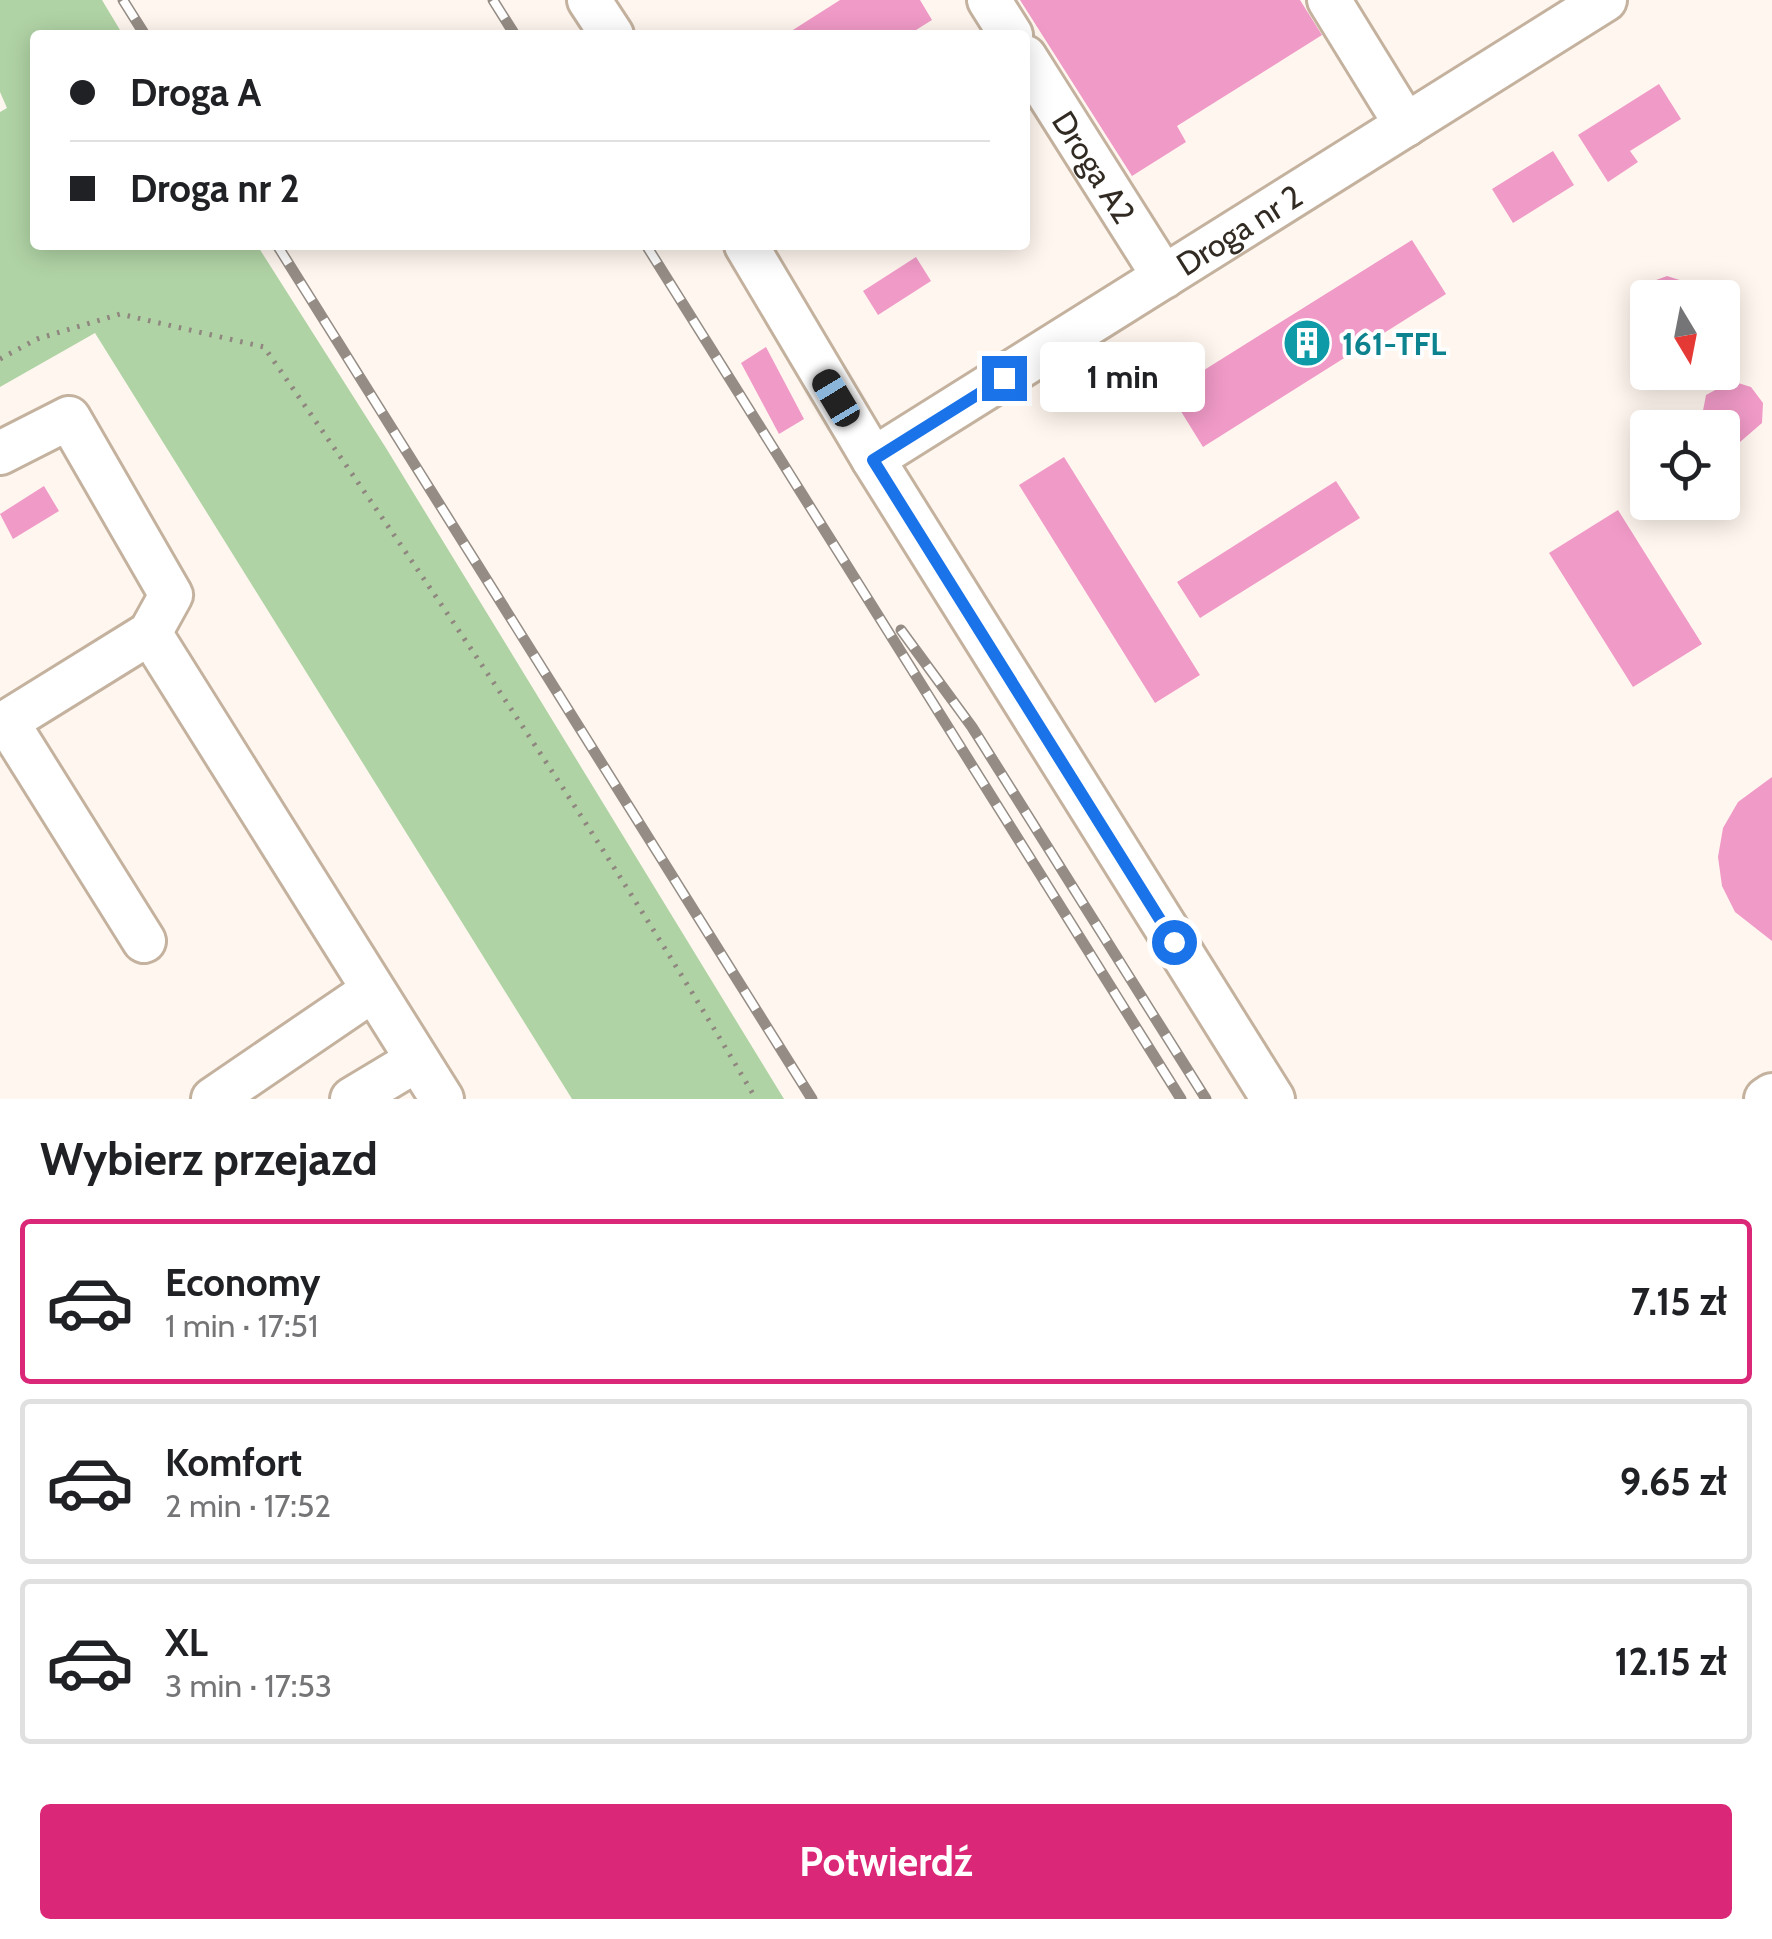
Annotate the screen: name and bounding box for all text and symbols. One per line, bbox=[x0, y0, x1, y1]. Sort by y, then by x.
text: Droga A bbox=[130, 69, 261, 116]
street label: Droga A2 bbox=[1044, 103, 1144, 230]
text: Droga nr 2 bbox=[130, 165, 300, 212]
street label: Droga nr 2 bbox=[1169, 176, 1309, 283]
north arrow bbox=[1630, 280, 1740, 390]
map controls bbox=[1630, 280, 1740, 520]
building icon: 161-TFL bbox=[1281, 317, 1333, 369]
place label: 161-TFL bbox=[1342, 324, 1446, 363]
callout: 1 min bbox=[1039, 343, 1204, 413]
route end bbox=[982, 356, 1027, 401]
text: 1 min bbox=[1086, 357, 1159, 396]
car bbox=[808, 365, 864, 431]
button: locate bbox=[1630, 410, 1740, 520]
route start bbox=[1152, 920, 1197, 965]
text: Wybierz przejazd bbox=[40, 1132, 378, 1186]
icon: car bbox=[45, 1257, 135, 1347]
text: Economy bbox=[165, 1259, 320, 1306]
text: 7.15 zł bbox=[1631, 1278, 1727, 1325]
text: 1 min · 17:51 bbox=[165, 1306, 318, 1345]
icon: car bbox=[45, 1437, 135, 1527]
text: Komfort bbox=[165, 1439, 302, 1486]
text: 9.65 zł bbox=[1620, 1458, 1727, 1505]
text: 2 min · 17:52 bbox=[165, 1486, 331, 1525]
icon: car bbox=[45, 1617, 135, 1707]
text: XL bbox=[165, 1619, 208, 1666]
text: 12.15 zł bbox=[1614, 1638, 1727, 1685]
text: 3 min · 17:53 bbox=[165, 1666, 332, 1705]
button: Potwierdź bbox=[40, 1804, 1732, 1919]

